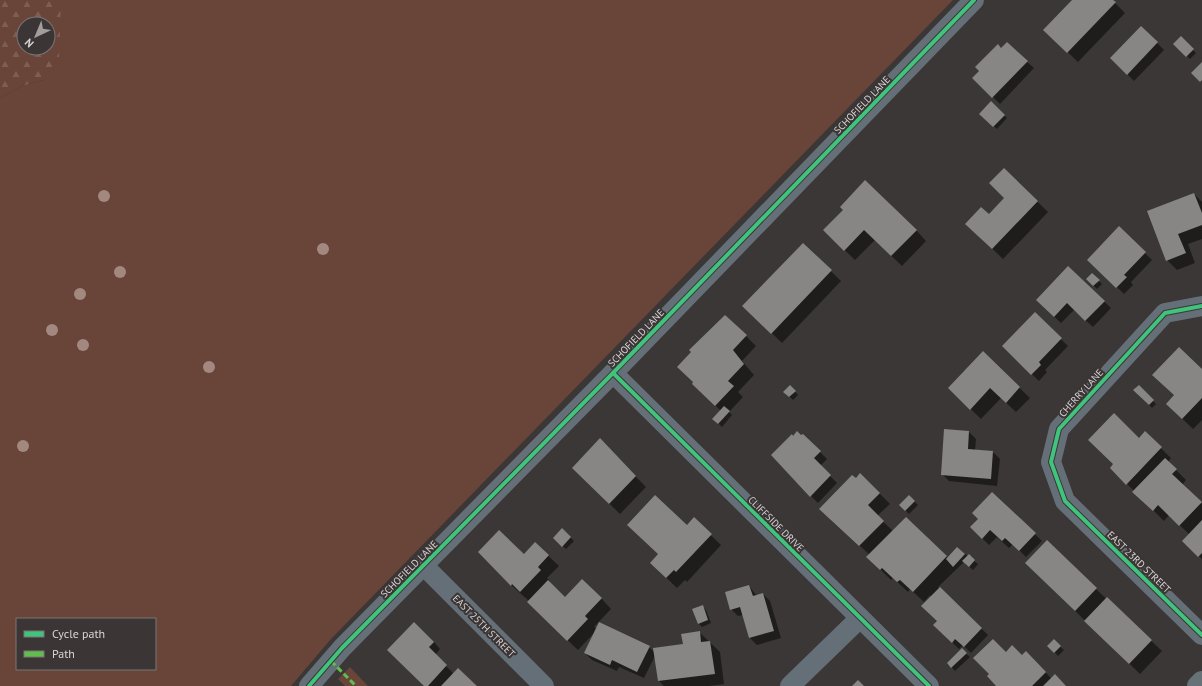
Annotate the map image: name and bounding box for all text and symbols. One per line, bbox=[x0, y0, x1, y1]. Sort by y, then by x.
north arrow bbox=[16, 16, 56, 56]
text: N bbox=[22, 36, 37, 51]
street label: SCHOFIELD LANE bbox=[831, 73, 893, 137]
street label: SCHOFIELD LANE bbox=[605, 306, 667, 370]
street label: CHERRY LANE bbox=[1056, 366, 1106, 420]
street label: CLIFFSIDE DRIVE bbox=[745, 493, 807, 555]
street label: EAST 23RD STREET bbox=[1104, 528, 1174, 596]
street label: SCHOFIELD LANE bbox=[378, 538, 440, 600]
street label: EAST 25TH STREET bbox=[450, 592, 518, 660]
legend bbox=[16, 618, 156, 670]
text: Cycle path bbox=[52, 626, 105, 641]
text: Path bbox=[52, 646, 75, 661]

